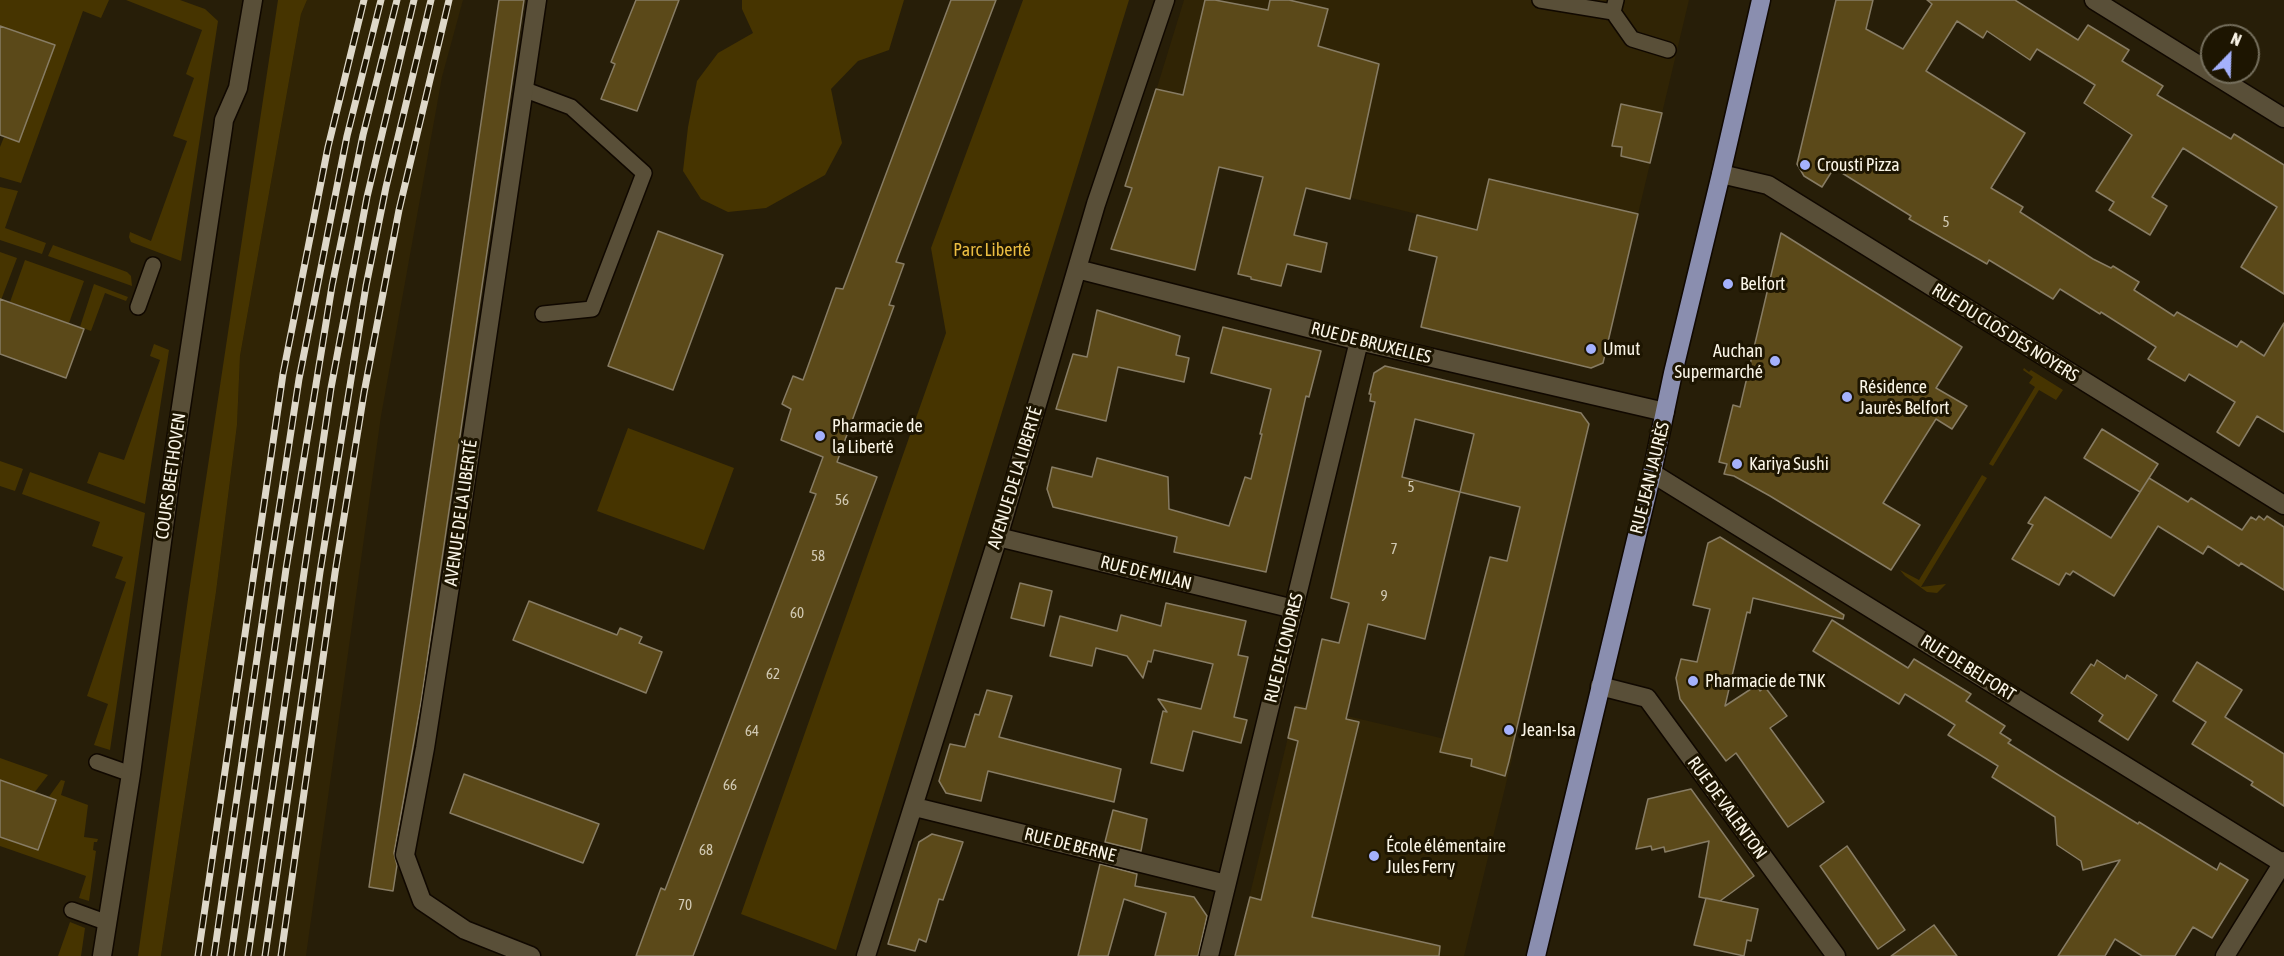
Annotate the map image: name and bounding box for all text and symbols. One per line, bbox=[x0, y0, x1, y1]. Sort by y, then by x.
north arrow bbox=[2200, 24, 2260, 84]
text: N bbox=[2228, 29, 2244, 49]
place label: Crousti Pizza bbox=[1817, 154, 1900, 176]
marker: Crousti Pizza bbox=[1798, 158, 1812, 172]
house number: 5 bbox=[1942, 213, 1950, 231]
park label: Parc Liberté bbox=[953, 239, 1031, 261]
place label: Belfort bbox=[1740, 273, 1785, 295]
marker: Belfort bbox=[1721, 277, 1735, 291]
street label: RUE DU CLOS DES NOYERS bbox=[1928, 279, 2082, 387]
street label: RUE DE BRUXELLES bbox=[1309, 318, 1433, 368]
place label: Umut bbox=[1603, 338, 1640, 360]
place label: Auchan Supermarché bbox=[1675, 340, 1763, 382]
marker: Umut bbox=[1584, 342, 1598, 356]
marker: Auchan Supermarché bbox=[1768, 354, 1782, 368]
place label: Résidence Jaurès Belfort bbox=[1859, 376, 1949, 418]
marker: Résidence Jaurès Belfort bbox=[1840, 390, 1854, 404]
street label: AVENUE DE LA LIBERTÉ bbox=[983, 404, 1047, 552]
street label: COURS BEETHOVEN bbox=[151, 411, 191, 541]
place label: Pharmacie de la Liberté bbox=[832, 415, 923, 458]
street label: RUE JEAN JAURÈS bbox=[1626, 420, 1674, 536]
marker: Pharmacie de la Liberté bbox=[813, 429, 827, 443]
street label: AVENUE DE LA LIBERTÉ bbox=[440, 439, 482, 587]
place label: Kariya Sushi bbox=[1749, 453, 1829, 475]
marker: Kariya Sushi bbox=[1730, 457, 1744, 471]
house number: 5 bbox=[1407, 478, 1415, 496]
house number: 56 bbox=[835, 491, 849, 509]
house number: 7 bbox=[1390, 540, 1398, 558]
house number: 58 bbox=[811, 547, 825, 565]
street label: RUE DE MILAN bbox=[1098, 551, 1194, 595]
house number: 9 bbox=[1380, 587, 1388, 605]
street label: RUE DE LONDRES bbox=[1260, 591, 1308, 705]
house number: 60 bbox=[790, 604, 804, 622]
street label: RUE DE BELFORT bbox=[1917, 630, 2019, 706]
house number: 62 bbox=[766, 665, 780, 683]
place label: Pharmacie de TNK bbox=[1705, 670, 1826, 692]
marker: Pharmacie de TNK bbox=[1686, 674, 1700, 688]
place label: Jean-Isa bbox=[1521, 719, 1576, 741]
house number: 64 bbox=[745, 722, 759, 740]
marker: Jean-Isa bbox=[1502, 723, 1516, 737]
street label: RUE DE VALENTON bbox=[1683, 753, 1771, 863]
house number: 66 bbox=[723, 776, 737, 794]
street label: RUE DE BERNE bbox=[1022, 823, 1118, 867]
place label: École élémentaire Jules Ferry bbox=[1386, 835, 1506, 878]
house number: 68 bbox=[699, 841, 713, 859]
marker: École élémentaire Jules Ferry bbox=[1367, 849, 1381, 863]
house number: 70 bbox=[678, 896, 692, 914]

